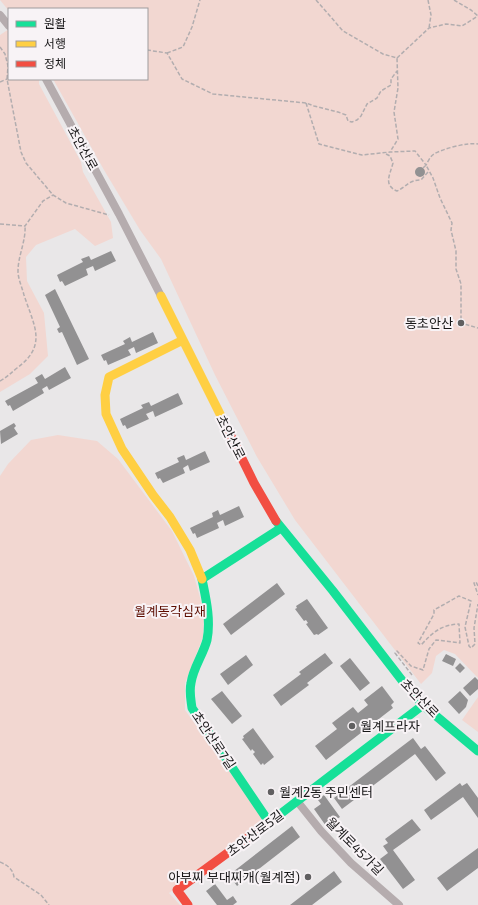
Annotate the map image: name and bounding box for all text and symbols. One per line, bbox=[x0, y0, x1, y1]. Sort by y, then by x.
legend bbox=[8, 8, 148, 80]
text: 원활 bbox=[44, 16, 66, 30]
text: 서행 bbox=[44, 36, 66, 50]
text: 정체 bbox=[44, 56, 66, 70]
street label: 초안산로 bbox=[64, 123, 102, 173]
place label: 동초안산 bbox=[405, 315, 453, 331]
marker: 동초안산 bbox=[456, 318, 466, 328]
street label: 초안산로 bbox=[213, 412, 249, 462]
park label: 월계동각심재 bbox=[134, 603, 206, 619]
street label: 초안산로 bbox=[398, 675, 442, 721]
street label: 초안산로7길 bbox=[189, 708, 239, 772]
place label: 월계프라자 bbox=[360, 718, 420, 734]
marker: 월계프라자 bbox=[347, 721, 357, 731]
place label: 월계2동 주민센터 bbox=[279, 784, 373, 800]
marker: 월계2동 주민센터 bbox=[266, 787, 276, 797]
street label: 초안산로5길 bbox=[224, 807, 286, 859]
street label: 월계로45가길 bbox=[323, 814, 387, 878]
place label: 아부찌 부대찌개(월계점) bbox=[168, 869, 300, 885]
marker: 아부찌 부대찌개(월계점) bbox=[303, 872, 313, 882]

